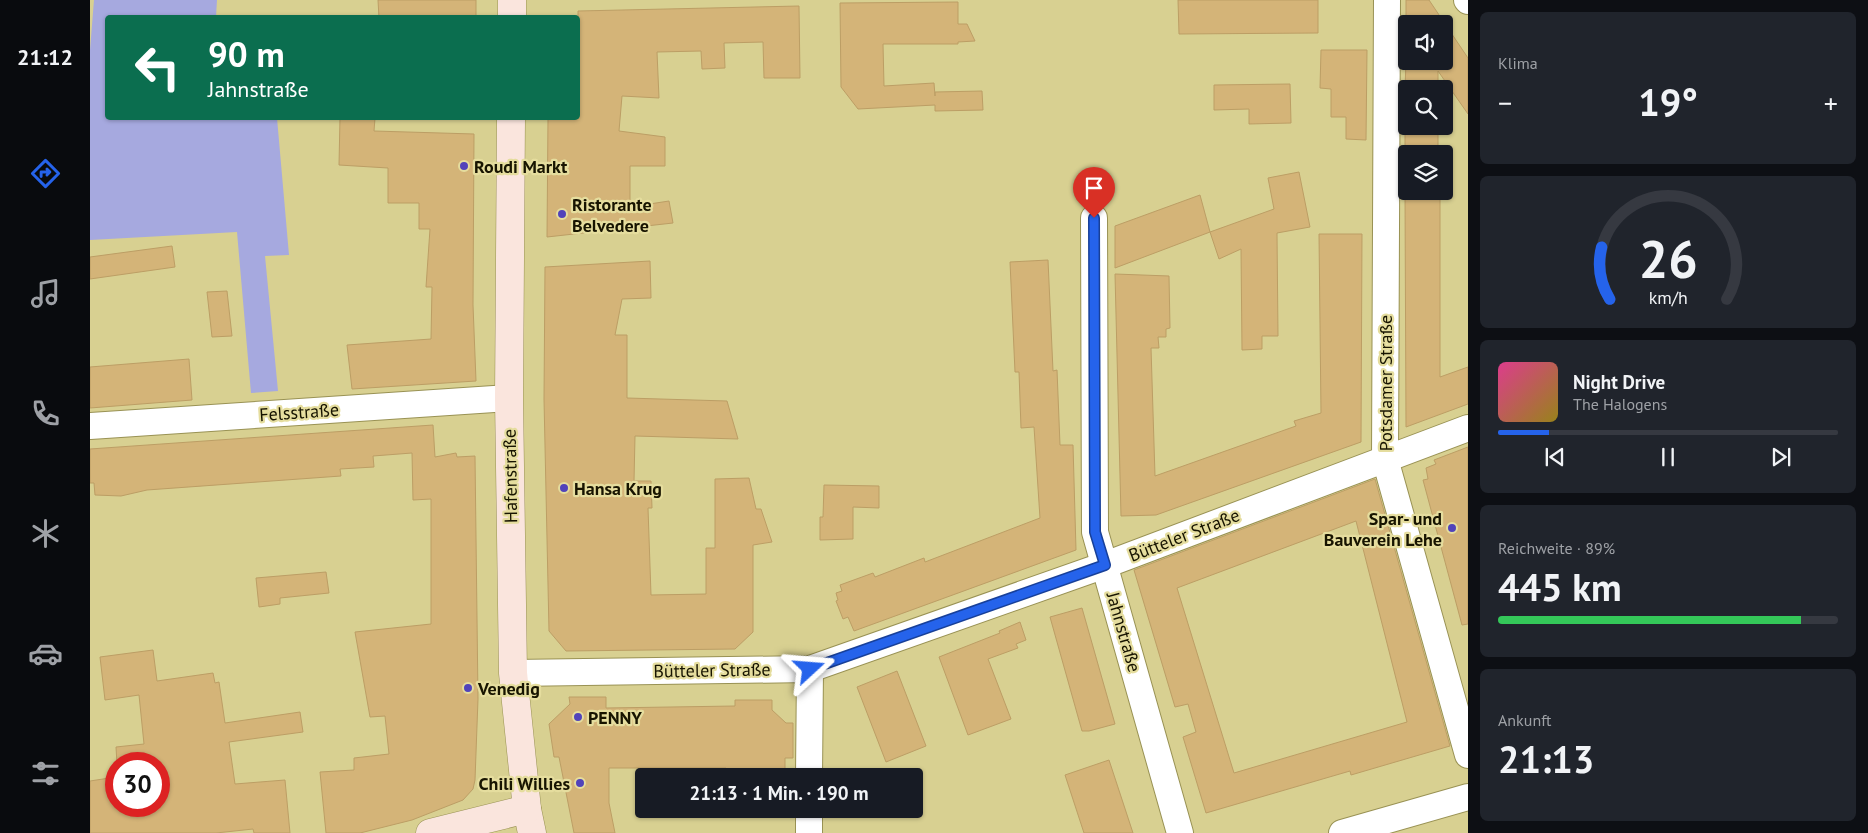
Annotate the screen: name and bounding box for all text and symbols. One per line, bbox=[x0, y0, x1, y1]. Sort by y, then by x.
map controls bbox=[1398, 15, 1453, 200]
button: sound bbox=[1398, 15, 1453, 70]
text: 90 m bbox=[208, 31, 285, 77]
icon: left bbox=[125, 35, 190, 100]
text: 21:12 bbox=[17, 43, 73, 71]
text: Klima bbox=[1498, 53, 1538, 73]
text: Jahnstraße bbox=[208, 75, 309, 103]
text: 19° bbox=[1638, 77, 1698, 126]
button: search bbox=[1398, 80, 1453, 135]
text: − bbox=[1498, 84, 1512, 121]
text: + bbox=[1824, 84, 1838, 121]
button: layers bbox=[1398, 145, 1453, 200]
place label: Roudi Markt bbox=[474, 155, 568, 178]
icon: directions bbox=[28, 156, 63, 191]
marker: Roudi Markt bbox=[458, 160, 470, 172]
pin bbox=[1073, 167, 1115, 218]
icon: arrive bbox=[1080, 174, 1108, 202]
place label: Ristorante Belvedere bbox=[572, 193, 652, 237]
marker: Ristorante Belvedere bbox=[556, 208, 568, 220]
text: 26 bbox=[1639, 225, 1697, 292]
icon: music bbox=[28, 276, 63, 311]
text: km/h bbox=[1648, 286, 1688, 309]
street label: Potsdamer Straße bbox=[1374, 315, 1397, 451]
text: Night Drive bbox=[1573, 370, 1665, 394]
text: The Halogens bbox=[1573, 394, 1667, 414]
icon: phone bbox=[28, 396, 63, 431]
street label: Felsstraße bbox=[258, 398, 340, 426]
street label: Hafenstraße bbox=[498, 429, 522, 523]
icon: previous bbox=[1541, 443, 1569, 471]
icon: pause bbox=[1654, 443, 1682, 471]
icon: next bbox=[1767, 443, 1795, 471]
place label: Hansa Krug bbox=[574, 477, 662, 500]
marker: Hansa Krug bbox=[558, 482, 570, 494]
street label: Bütteler Straße bbox=[1125, 503, 1243, 567]
place label: Spar- und Bauverein Lehe bbox=[1324, 507, 1442, 551]
icon: climate bbox=[28, 516, 63, 551]
marker: Spar- und Bauverein Lehe bbox=[1446, 522, 1458, 534]
text: Reichweite · 89% bbox=[1498, 538, 1615, 558]
text: 445 km bbox=[1498, 562, 1622, 611]
street label: Jahnstraße bbox=[1101, 588, 1146, 675]
icon: car bbox=[28, 636, 63, 671]
position arrow bbox=[783, 642, 835, 694]
street label: Bütteler Straße bbox=[653, 657, 771, 683]
place label: Venedig bbox=[477, 677, 540, 700]
marker: Venedig bbox=[462, 682, 474, 694]
place label: PENNY bbox=[588, 706, 642, 729]
text: Ankunft bbox=[1498, 710, 1551, 730]
marker: PENNY bbox=[572, 711, 584, 723]
text: 21:13 bbox=[1498, 734, 1594, 783]
speed limit sign: 30 bbox=[105, 752, 170, 817]
icon: filters bbox=[28, 756, 63, 791]
place label: Chili Willies bbox=[479, 772, 570, 795]
marker: Chili Willies bbox=[574, 777, 586, 789]
text: 21:13 · 1 Min. · 190 m bbox=[689, 781, 869, 805]

